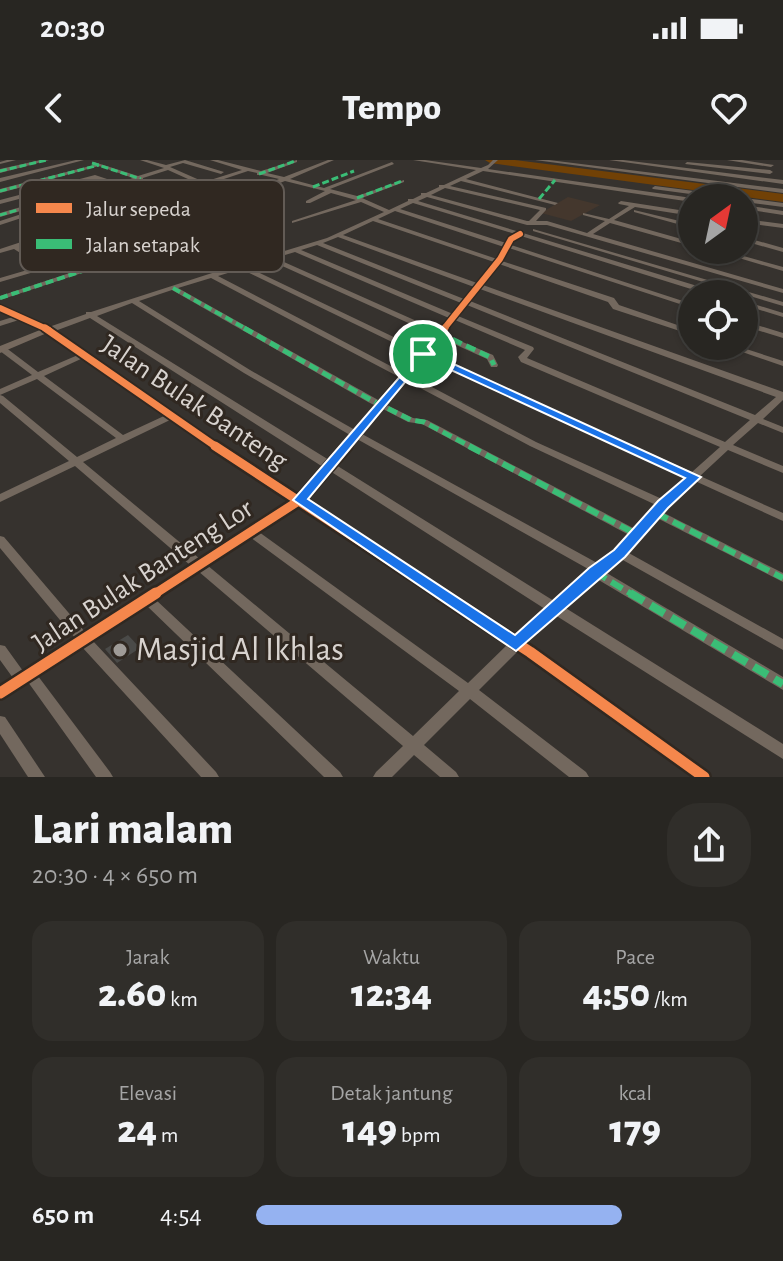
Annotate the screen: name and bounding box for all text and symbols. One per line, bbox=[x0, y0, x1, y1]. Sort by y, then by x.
text: 20:30 bbox=[40, 13, 105, 43]
icon: back bbox=[32, 86, 76, 130]
icon: heart bbox=[707, 86, 751, 130]
text: Tempo bbox=[342, 90, 441, 126]
legend bbox=[20, 180, 284, 272]
north arrow bbox=[678, 184, 758, 264]
map controls bbox=[678, 184, 758, 360]
text: Jalur sepeda bbox=[86, 198, 191, 220]
text: Jalan setapak bbox=[86, 234, 200, 256]
button: locate bbox=[678, 280, 758, 360]
pin bbox=[389, 320, 457, 388]
street label: Jalan Bulak Banteng bbox=[96, 330, 292, 476]
icon: arrive bbox=[401, 332, 445, 376]
street label: Jalan Bulak Banteng Lor bbox=[28, 494, 258, 658]
place label: Masjid Al Ikhlas bbox=[136, 633, 344, 667]
marker: Masjid Al Ikhlas bbox=[111, 641, 129, 659]
button: share bbox=[667, 803, 751, 887]
text: Lari malam bbox=[32, 808, 233, 852]
text: 20:30 · 4 × 650 m bbox=[32, 862, 198, 888]
text: Jarak bbox=[126, 946, 170, 968]
text: Waktu bbox=[363, 946, 420, 968]
text: Pace bbox=[615, 946, 655, 968]
text: 2.60 bbox=[98, 974, 166, 1014]
text: 12:34 bbox=[351, 974, 432, 1014]
text: 4:50 bbox=[582, 974, 650, 1014]
text: km bbox=[166, 988, 198, 1010]
text: /km bbox=[650, 988, 688, 1010]
text: Elevasi bbox=[118, 1082, 177, 1104]
text: Detak jantung bbox=[330, 1082, 453, 1104]
text: kcal bbox=[618, 1082, 652, 1104]
text: 24 bbox=[117, 1110, 157, 1150]
text: 149 bbox=[342, 1110, 397, 1150]
text: 179 bbox=[609, 1110, 661, 1150]
text: m bbox=[157, 1124, 178, 1146]
text: bpm bbox=[397, 1124, 441, 1146]
text: 650 m bbox=[32, 1202, 94, 1228]
text: 4:54 bbox=[160, 1202, 202, 1228]

